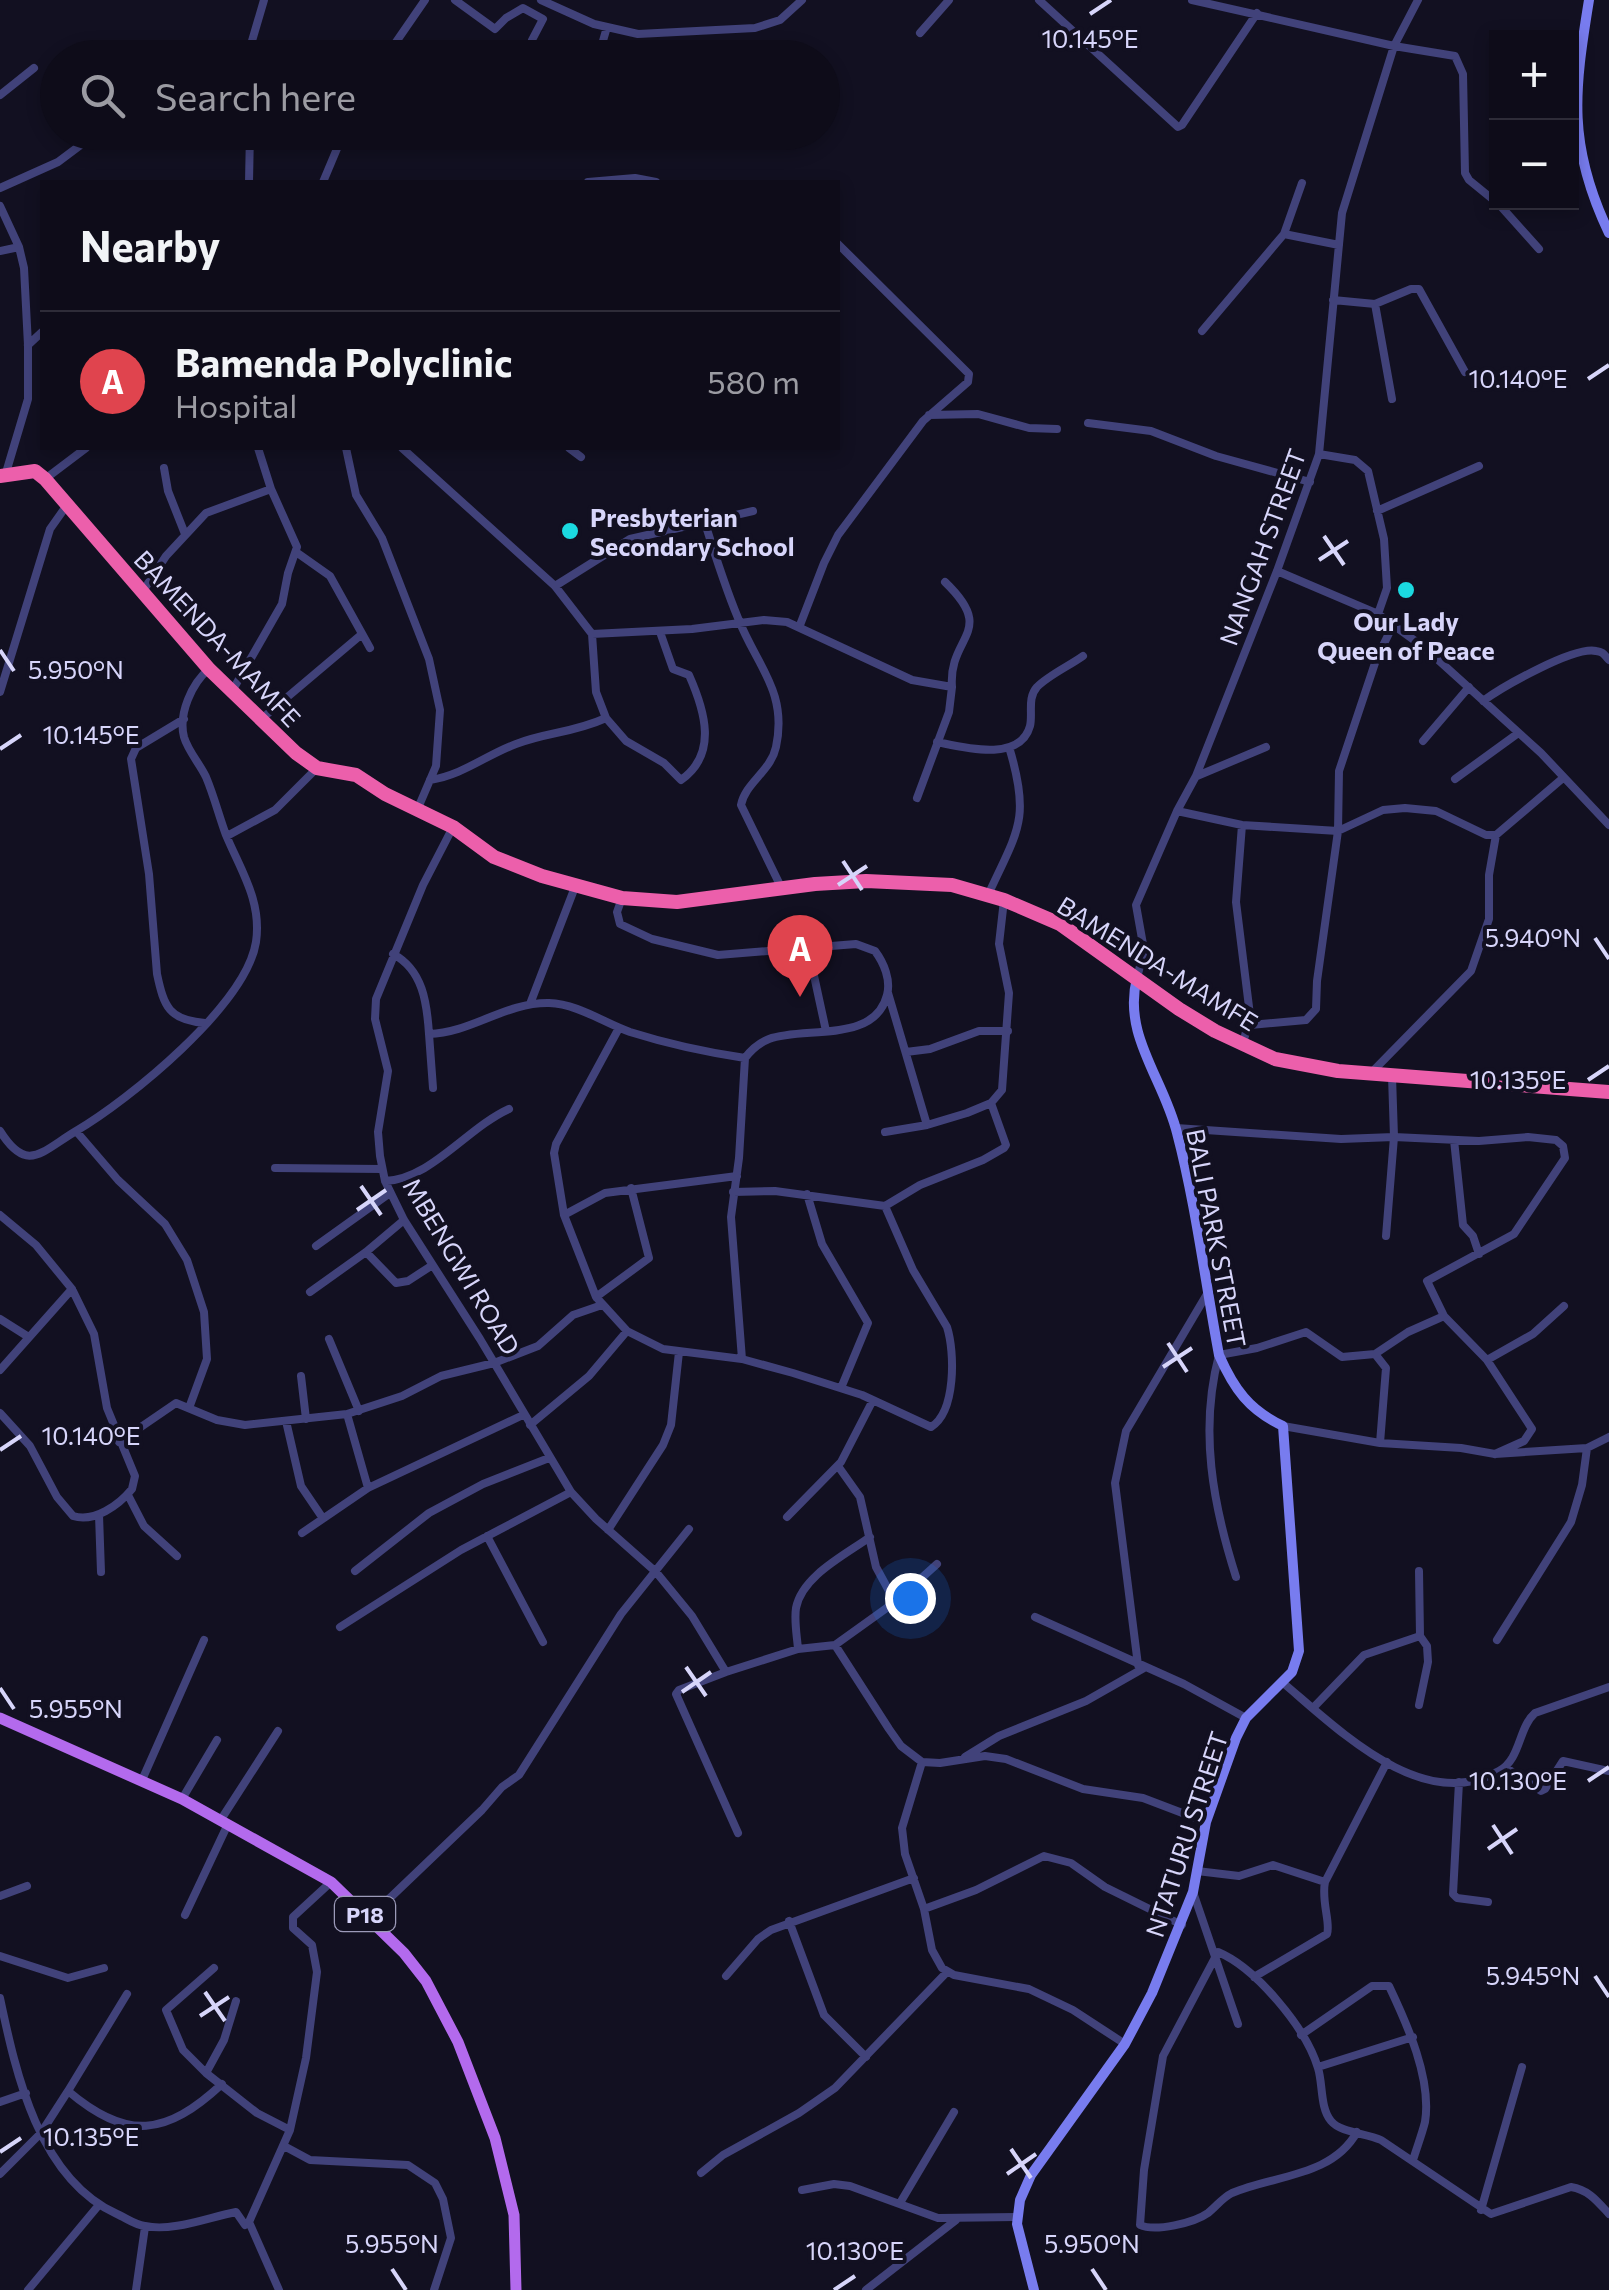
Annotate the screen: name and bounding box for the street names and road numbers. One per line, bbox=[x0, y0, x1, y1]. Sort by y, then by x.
street label: NANGAH STREET bbox=[1213, 445, 1311, 649]
street label: BAMENDA-MAMFE bbox=[129, 544, 307, 732]
street label: BAMENDA-MAMFE bbox=[1052, 889, 1264, 1037]
street label: BALI PARK STREET bbox=[1181, 1126, 1253, 1350]
street label: MBENGWI ROAD bbox=[397, 1172, 527, 1360]
street label: NTATURU STREET bbox=[1139, 1728, 1233, 1940]
road number: P18 bbox=[335, 1897, 395, 1931]

